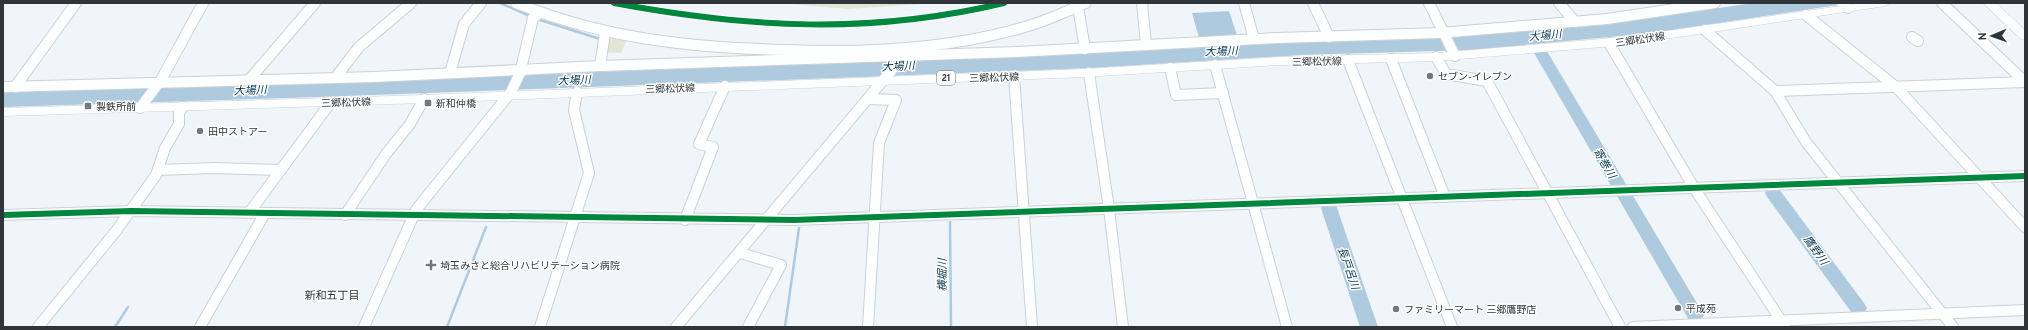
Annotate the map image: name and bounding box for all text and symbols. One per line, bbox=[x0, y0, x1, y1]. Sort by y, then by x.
north arrow bbox=[1972, 16, 2012, 56]
water label: 大場川 bbox=[1528, 27, 1563, 44]
street label: 三郷松伏線 bbox=[1615, 31, 1666, 50]
text: N bbox=[1976, 32, 1990, 41]
water label: 大場川 bbox=[1204, 44, 1239, 60]
street label: 三郷松伏線 bbox=[1292, 56, 1342, 69]
water label: 大場川 bbox=[881, 59, 916, 75]
road number: 21 bbox=[937, 71, 955, 85]
street label: 三郷松伏線 bbox=[969, 71, 1019, 86]
marker: セブン-イレブン bbox=[1425, 71, 1435, 81]
place label: セブン-イレブン bbox=[1438, 71, 1512, 84]
water label: 大場川 bbox=[557, 73, 592, 89]
street label: 三郷松伏線 bbox=[645, 82, 695, 97]
water label: 大場川 bbox=[233, 83, 268, 99]
street label: 三郷松伏線 bbox=[321, 96, 371, 111]
marker: 新和仲橋 bbox=[423, 98, 433, 108]
place label: 新和仲橋 bbox=[436, 98, 476, 111]
marker: 製鉄所前 bbox=[83, 101, 93, 111]
place label: 製鉄所前 bbox=[96, 101, 136, 114]
marker: 田中ストアー bbox=[195, 126, 205, 136]
place label: 田中ストアー bbox=[208, 126, 267, 139]
water label: 寄巻川 bbox=[1590, 146, 1619, 182]
water label: 鷹野川 bbox=[1800, 233, 1831, 269]
water label: 長戸呂川 bbox=[1334, 245, 1362, 292]
water label: 横堀川 bbox=[936, 258, 950, 292]
marker: 埼玉みさと総合リハビリテーション病院 bbox=[425, 259, 437, 271]
place label: 埼玉みさと総合リハビリテーション病院 bbox=[440, 260, 620, 273]
district label: 新和五丁目 bbox=[305, 289, 360, 303]
marker: 平成苑 bbox=[1673, 303, 1683, 313]
place label: 平成苑 bbox=[1686, 303, 1716, 316]
marker: ファミリーマート 三郷鷹野店 bbox=[1391, 304, 1401, 314]
place label: ファミリーマート 三郷鷹野店 bbox=[1404, 304, 1536, 317]

